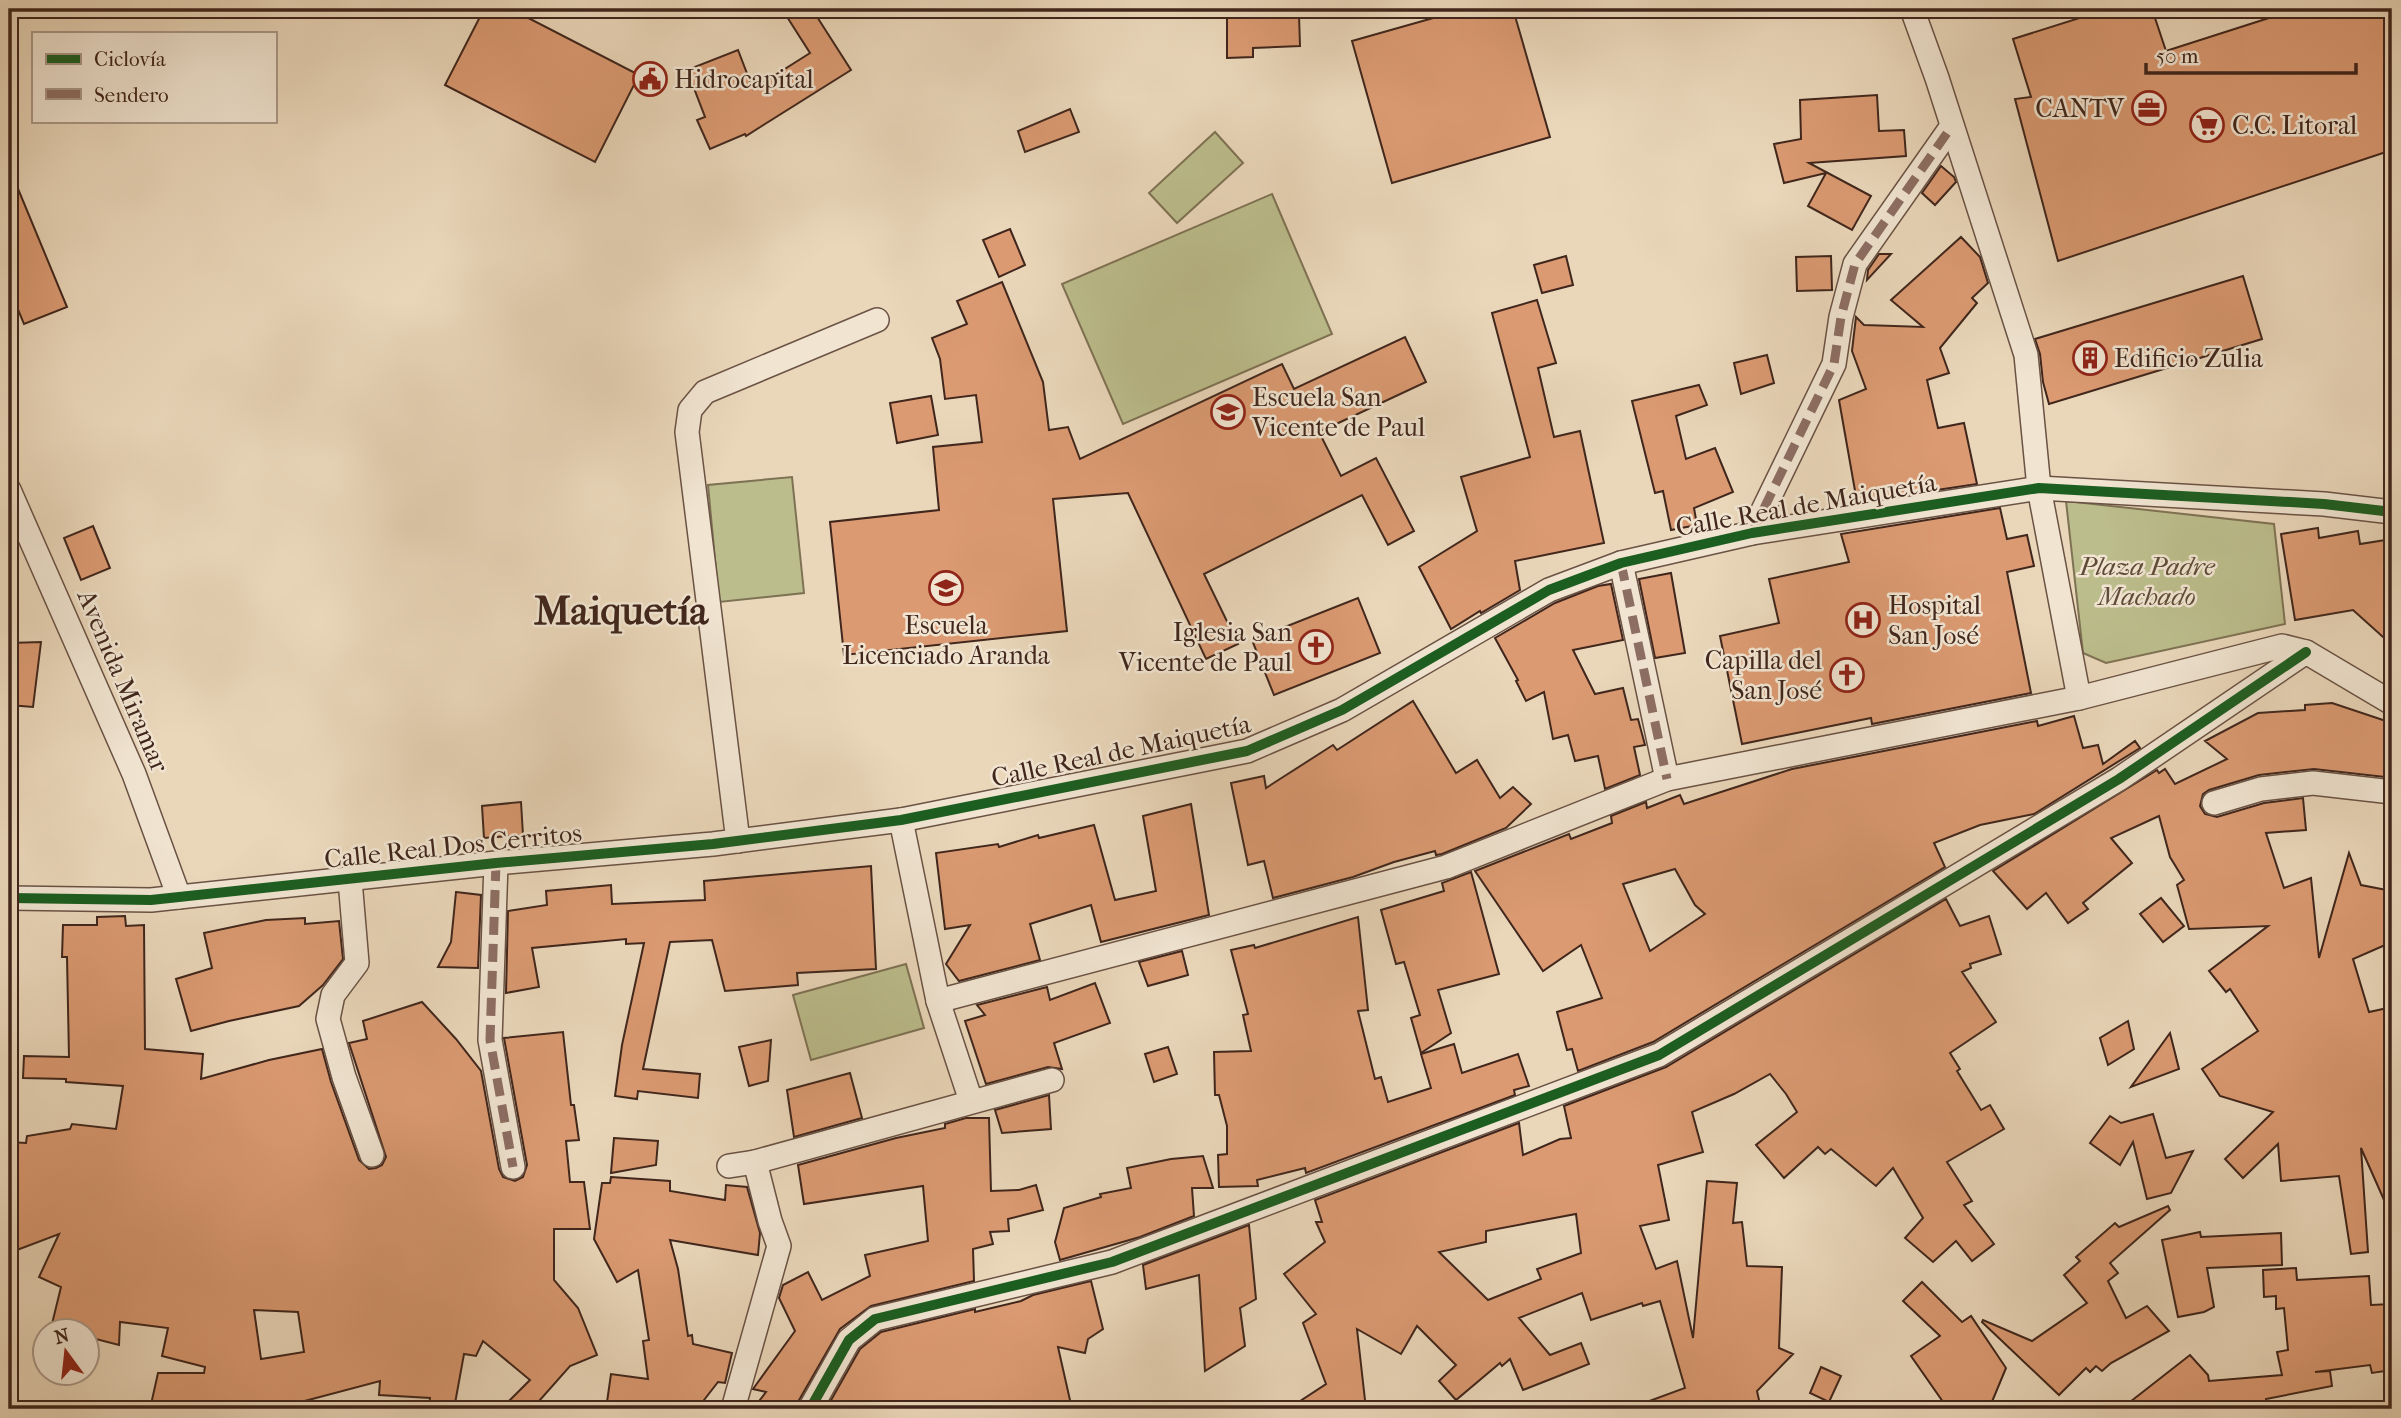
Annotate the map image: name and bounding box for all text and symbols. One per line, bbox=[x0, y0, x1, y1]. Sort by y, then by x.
legend bbox=[32, 32, 276, 122]
scale bar bbox=[2146, 32, 2356, 76]
text: 50 m bbox=[2156, 44, 2199, 68]
text: Ciclovía bbox=[94, 47, 166, 71]
public building icon: Hidrocapital bbox=[631, 60, 669, 98]
place label: Hidrocapital bbox=[674, 64, 814, 95]
text: Sendero bbox=[94, 83, 169, 107]
office icon: CANTV bbox=[2130, 89, 2168, 127]
place label: CANTV bbox=[2035, 93, 2125, 124]
supermarket icon: C.C. Litoral bbox=[2188, 106, 2226, 144]
place label: C.C. Litoral bbox=[2232, 110, 2357, 141]
building icon: Edificio Zulia bbox=[2071, 339, 2109, 377]
place label: Edificio Zulia bbox=[2114, 343, 2264, 374]
place label: Escuela San Vicente de Paul bbox=[1251, 382, 1425, 443]
school or university icon: Escuela San Vicente de Paul bbox=[1209, 393, 1247, 431]
street label: Calle Real de Maiquetía bbox=[1673, 467, 1940, 543]
park label: Plaza Padre Machado bbox=[2078, 551, 2216, 612]
school or university icon: Escuela Licenciado Aranda bbox=[927, 569, 965, 607]
street label: Avenida Miramar bbox=[70, 584, 175, 777]
district label: Maiquetía bbox=[534, 588, 710, 634]
place label: Hospital San José bbox=[1888, 590, 1981, 651]
hospital icon: Hospital San José bbox=[1844, 601, 1882, 639]
place label: Escuela Licenciado Aranda bbox=[842, 610, 1051, 671]
place label: Iglesia San Vicente de Paul bbox=[1118, 617, 1292, 678]
church icon: Iglesia San Vicente de Paul bbox=[1297, 628, 1335, 666]
place label: Capilla del San José bbox=[1705, 645, 1822, 706]
church icon: Capilla del San José bbox=[1828, 656, 1866, 694]
street label: Calle Real de Maiquetía bbox=[989, 708, 1254, 794]
street label: Calle Real Dos Cerritos bbox=[323, 817, 583, 875]
north arrow bbox=[32, 1316, 102, 1386]
text: N bbox=[52, 1324, 72, 1349]

